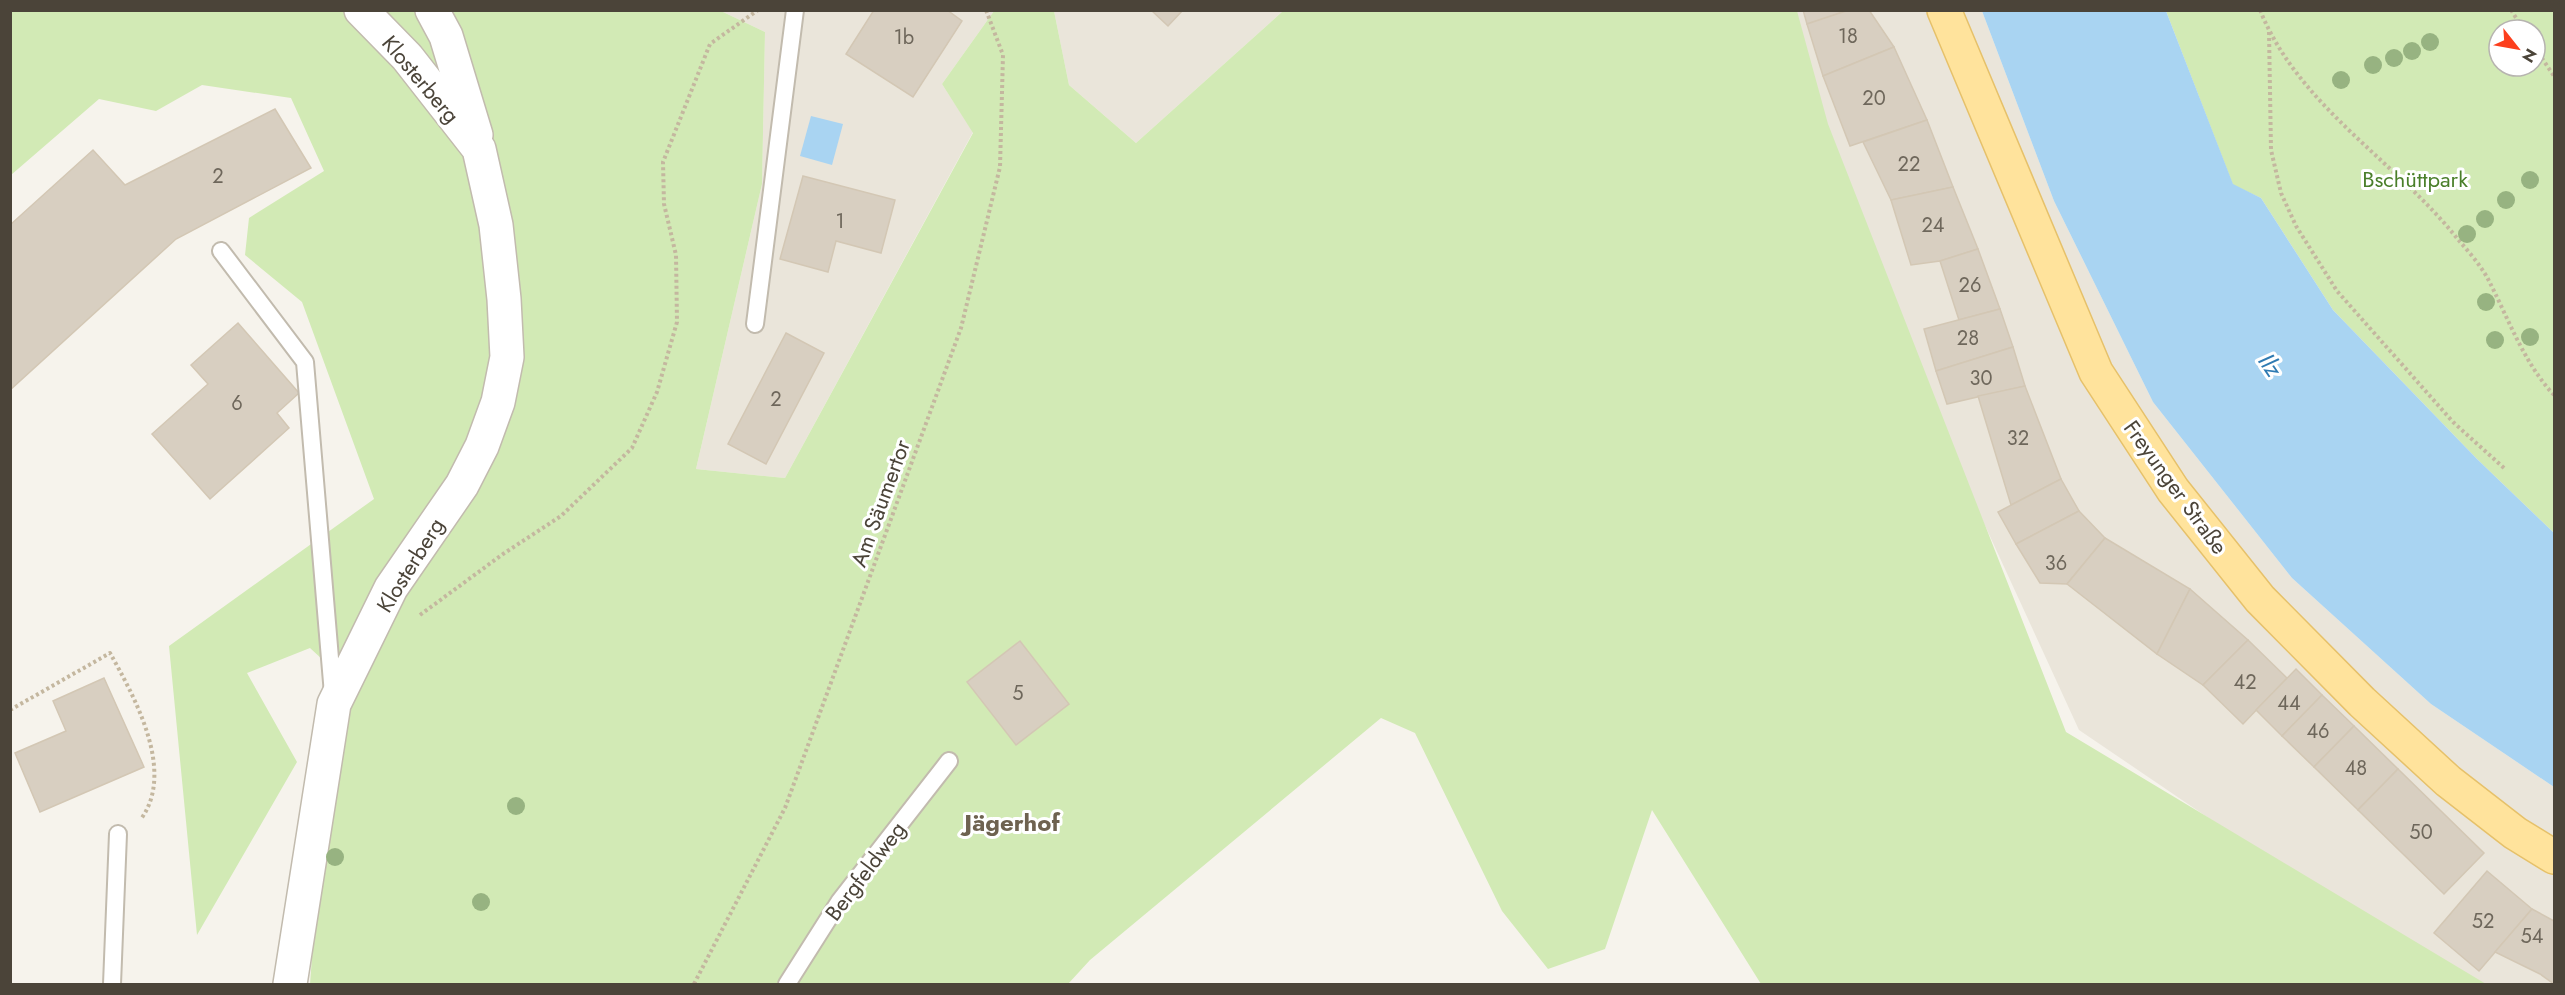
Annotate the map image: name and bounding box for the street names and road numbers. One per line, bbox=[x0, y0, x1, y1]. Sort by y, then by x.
street label: Klosterberg bbox=[375, 28, 467, 130]
street label: Freyunger Straße bbox=[2116, 413, 2236, 561]
street label: Am Säumertor bbox=[842, 434, 918, 571]
street label: Klosterberg bbox=[368, 512, 452, 618]
street label: Bergfeldweg bbox=[817, 815, 913, 927]

